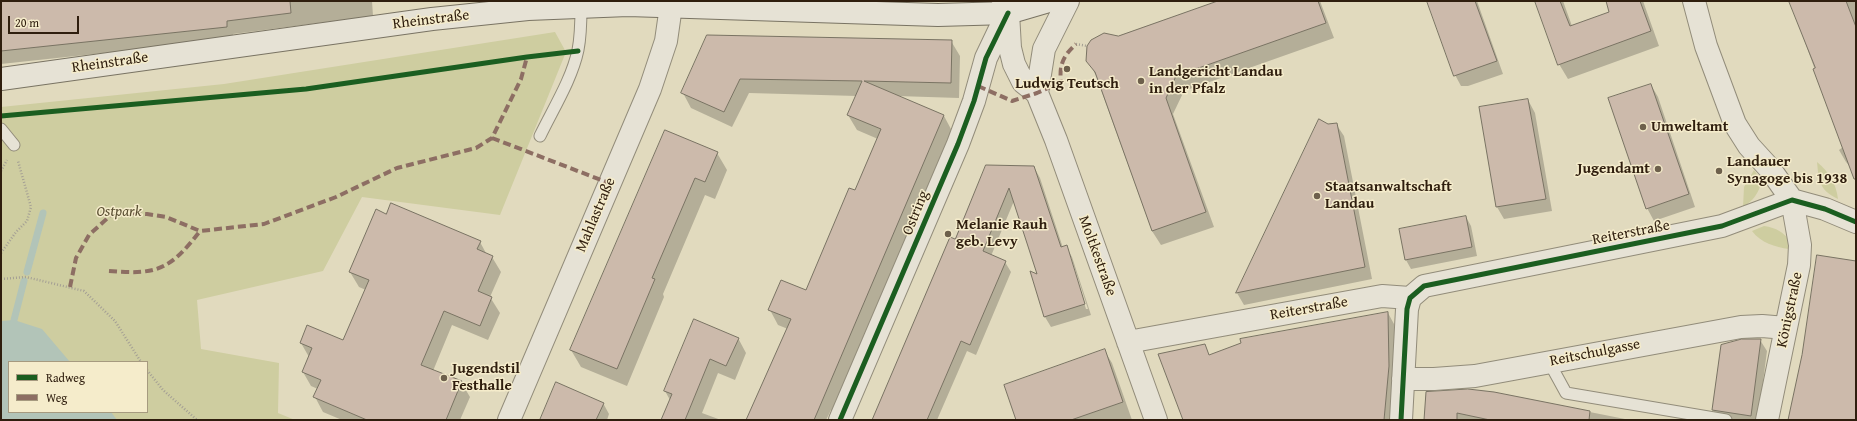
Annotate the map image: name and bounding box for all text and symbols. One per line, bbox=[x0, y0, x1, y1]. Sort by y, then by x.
street label: Rheinstraße bbox=[392, 6, 470, 34]
scale bar bbox=[10, 8, 81, 34]
text: 20 m bbox=[15, 14, 39, 31]
street label: Rheinstraße bbox=[71, 49, 149, 77]
place label: Landgericht Landau in der Pfalz bbox=[1149, 63, 1283, 98]
marker: Ludwig Teutsch bbox=[1062, 64, 1072, 74]
place label: Ludwig Teutsch bbox=[1015, 75, 1119, 93]
marker: Landgericht Landau in der Pfalz bbox=[1136, 76, 1146, 86]
place label: Umweltamt bbox=[1651, 118, 1728, 136]
marker: Umweltamt bbox=[1638, 122, 1648, 132]
place label: Landauer Synagoge bis 1938 bbox=[1727, 153, 1847, 188]
place label: Jugendamt bbox=[1577, 160, 1650, 178]
marker: Jugendamt bbox=[1653, 164, 1663, 174]
marker: Landauer Synagoge bis 1938 bbox=[1714, 166, 1724, 176]
street label: Mahlastraße bbox=[572, 175, 620, 255]
place label: Staatsanwaltschaft Landau bbox=[1325, 178, 1452, 213]
street label: Ostring bbox=[899, 188, 933, 238]
marker: Staatsanwaltschaft Landau bbox=[1312, 191, 1322, 201]
park label: Ostpark bbox=[96, 203, 142, 221]
street label: Moltkestraße bbox=[1074, 213, 1120, 299]
place label: Melanie Rauh geb. Levy bbox=[956, 216, 1047, 251]
street label: Reiterstraße bbox=[1591, 217, 1671, 249]
marker: Melanie Rauh geb. Levy bbox=[943, 229, 953, 239]
street label: Königstraße bbox=[1773, 271, 1807, 349]
street label: Reiterstraße bbox=[1269, 293, 1349, 325]
street label: Reitschulgasse bbox=[1548, 335, 1642, 371]
place label: Jugendstil Festhalle bbox=[452, 360, 520, 395]
legend bbox=[8, 361, 148, 413]
text: Radweg bbox=[46, 369, 85, 386]
marker: Jugendstil Festhalle bbox=[439, 373, 449, 383]
text: Weg bbox=[46, 389, 67, 406]

